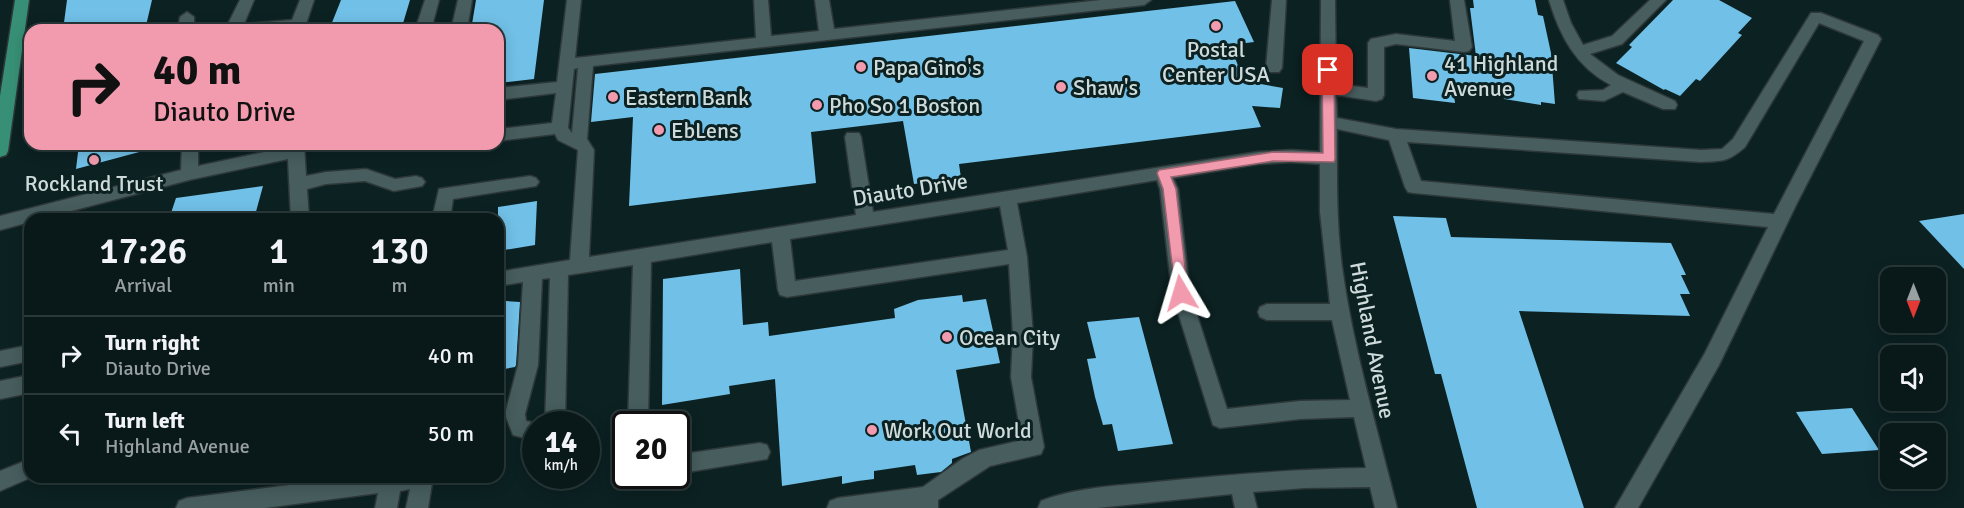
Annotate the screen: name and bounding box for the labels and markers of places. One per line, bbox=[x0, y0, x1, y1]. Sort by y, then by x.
marker: Postal Center USA bbox=[1209, 19, 1223, 33]
place label: Postal Center USA bbox=[1162, 36, 1271, 88]
pin bbox=[1302, 44, 1353, 95]
place label: 41 Highland Avenue bbox=[1444, 50, 1558, 102]
place label: Papa Gino's bbox=[873, 54, 982, 81]
marker: Papa Gino's bbox=[854, 60, 868, 74]
marker: 41 Highland Avenue bbox=[1425, 69, 1439, 83]
place label: Shaw's bbox=[1073, 74, 1138, 101]
marker: Shaw's bbox=[1054, 80, 1068, 94]
place label: Eastern Bank bbox=[625, 84, 749, 111]
marker: Eastern Bank bbox=[606, 90, 620, 104]
place label: Pho So 1 Boston bbox=[829, 92, 980, 119]
marker: Pho So 1 Boston bbox=[810, 98, 824, 112]
place label: EbLens bbox=[671, 117, 739, 144]
marker: EbLens bbox=[652, 123, 666, 137]
marker: Rockland Trust bbox=[87, 153, 101, 167]
place label: Rockland Trust bbox=[25, 170, 164, 197]
place label: Ocean City bbox=[959, 324, 1061, 351]
marker: Ocean City bbox=[940, 330, 954, 344]
place label: Work Out World bbox=[884, 417, 1032, 444]
marker: Work Out World bbox=[865, 423, 879, 437]

